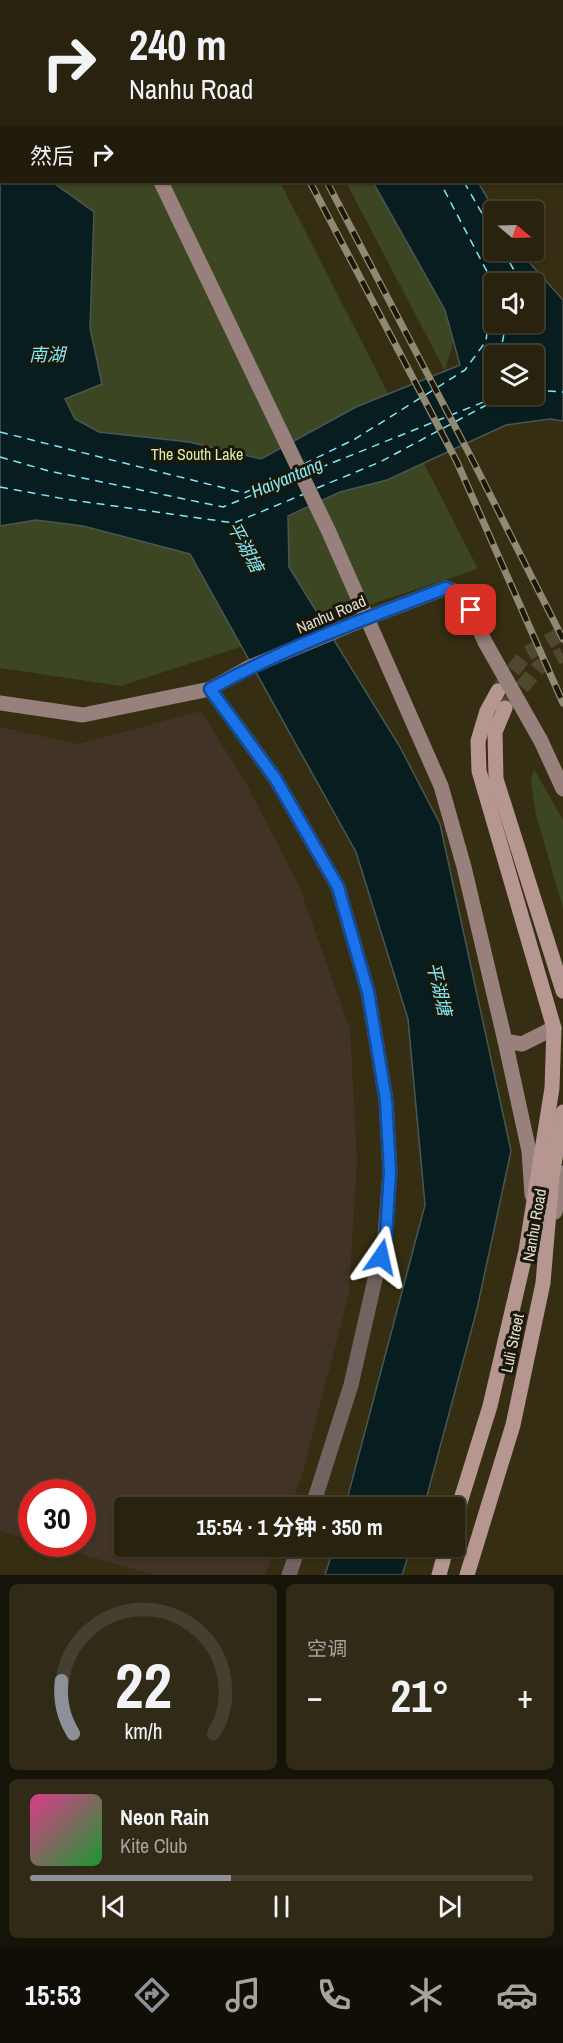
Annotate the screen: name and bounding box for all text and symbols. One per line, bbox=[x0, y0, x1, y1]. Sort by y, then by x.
text: 240 m bbox=[129, 17, 227, 73]
icon: right bbox=[30, 24, 108, 102]
text: Nanhu Road bbox=[129, 71, 253, 107]
icon: right bbox=[86, 138, 119, 171]
text: 然后 bbox=[30, 141, 74, 171]
north arrow bbox=[484, 201, 544, 261]
map controls bbox=[484, 201, 544, 405]
button: sound bbox=[484, 273, 544, 333]
water label: 南湖 bbox=[29, 342, 68, 367]
button: layers bbox=[484, 345, 544, 405]
park label: The South Lake bbox=[151, 443, 243, 465]
water label: Haiyantang bbox=[247, 451, 326, 504]
water label: 平湖塘 bbox=[222, 517, 271, 579]
pin bbox=[445, 584, 496, 635]
street label: Nanhu Road bbox=[293, 589, 369, 639]
icon: arrive bbox=[454, 593, 487, 626]
water label: 平湖塘 bbox=[421, 960, 458, 1021]
street label: Nanhu Road bbox=[517, 1187, 551, 1263]
position arrow bbox=[349, 1225, 413, 1289]
street label: Luli Street bbox=[495, 1311, 529, 1375]
speed limit sign: 30 bbox=[18, 1479, 96, 1557]
text: 15:54 · 1 分钟 · 350 m bbox=[196, 1512, 383, 1542]
text: 空调 bbox=[307, 1635, 347, 1662]
text: 22 bbox=[115, 1643, 171, 1727]
text: 21° bbox=[390, 1665, 450, 1726]
text: − bbox=[307, 1674, 323, 1718]
text: + bbox=[517, 1674, 533, 1718]
text: km/h bbox=[124, 1717, 162, 1746]
text: Neon Rain bbox=[120, 1802, 209, 1832]
text: Kite Club bbox=[120, 1832, 187, 1859]
icon: previous bbox=[97, 1890, 130, 1923]
icon: pause bbox=[265, 1890, 298, 1923]
icon: next bbox=[433, 1890, 466, 1923]
icon: directions bbox=[131, 1974, 173, 2016]
icon: music bbox=[222, 1974, 264, 2016]
icon: phone bbox=[313, 1974, 355, 2016]
icon: climate bbox=[405, 1974, 447, 2016]
icon: car bbox=[496, 1974, 538, 2016]
text: 15:53 bbox=[25, 1977, 81, 2013]

